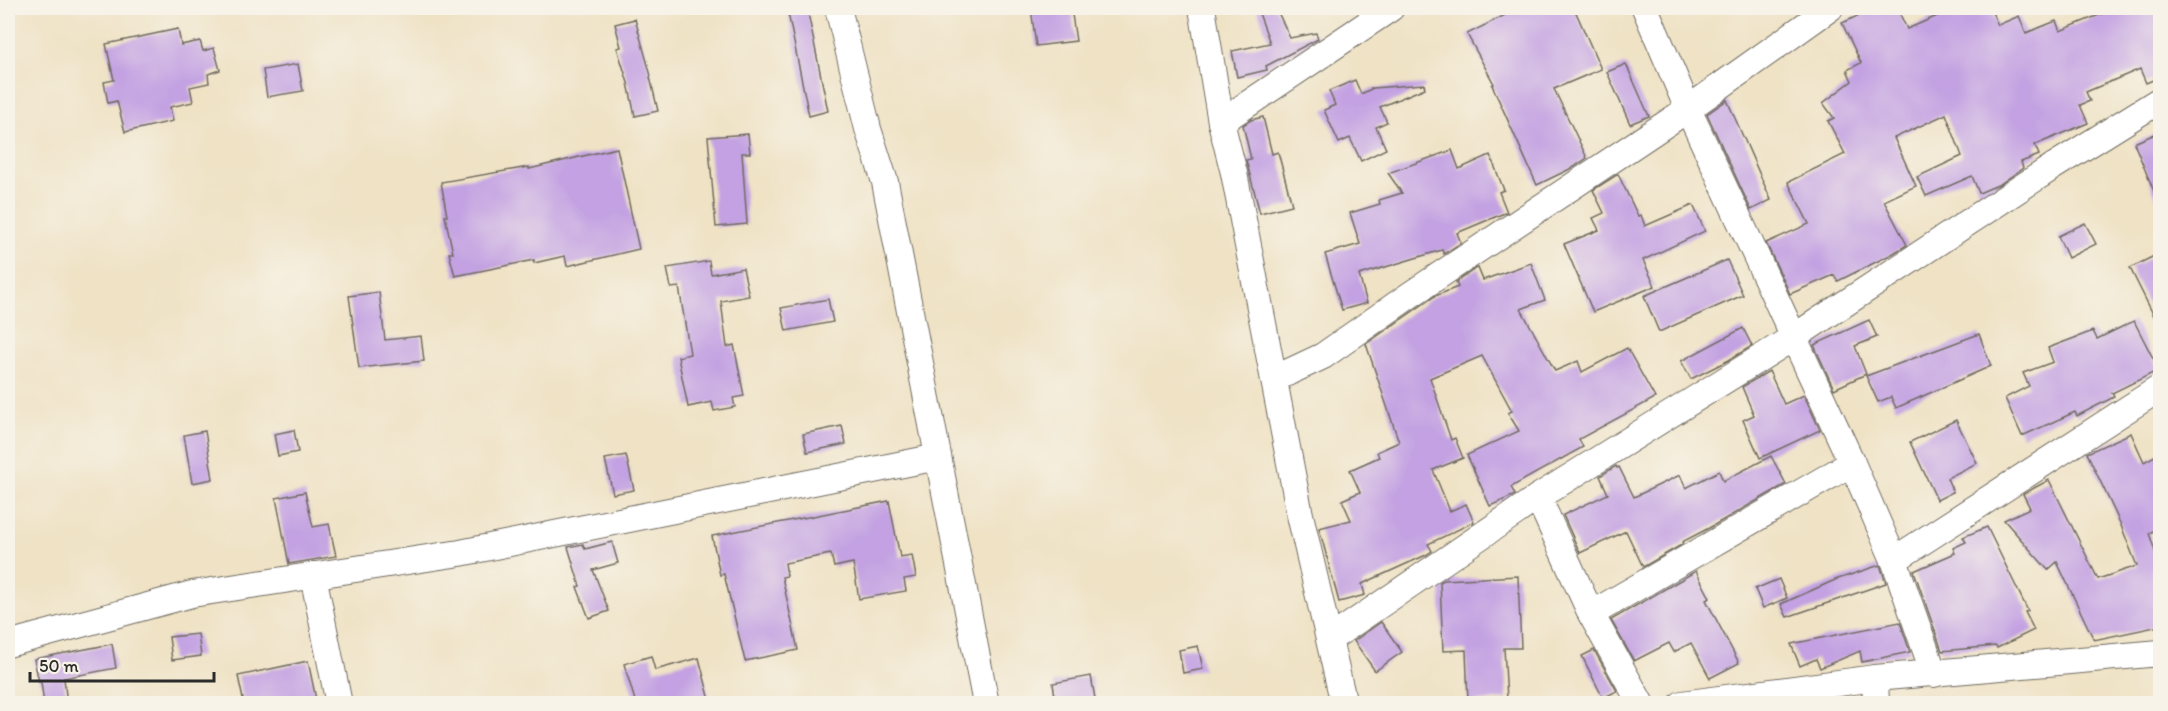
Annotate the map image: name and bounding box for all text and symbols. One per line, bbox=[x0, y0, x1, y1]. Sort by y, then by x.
scale bar bbox=[30, 645, 214, 683]
text: 50 m bbox=[39, 655, 79, 677]

